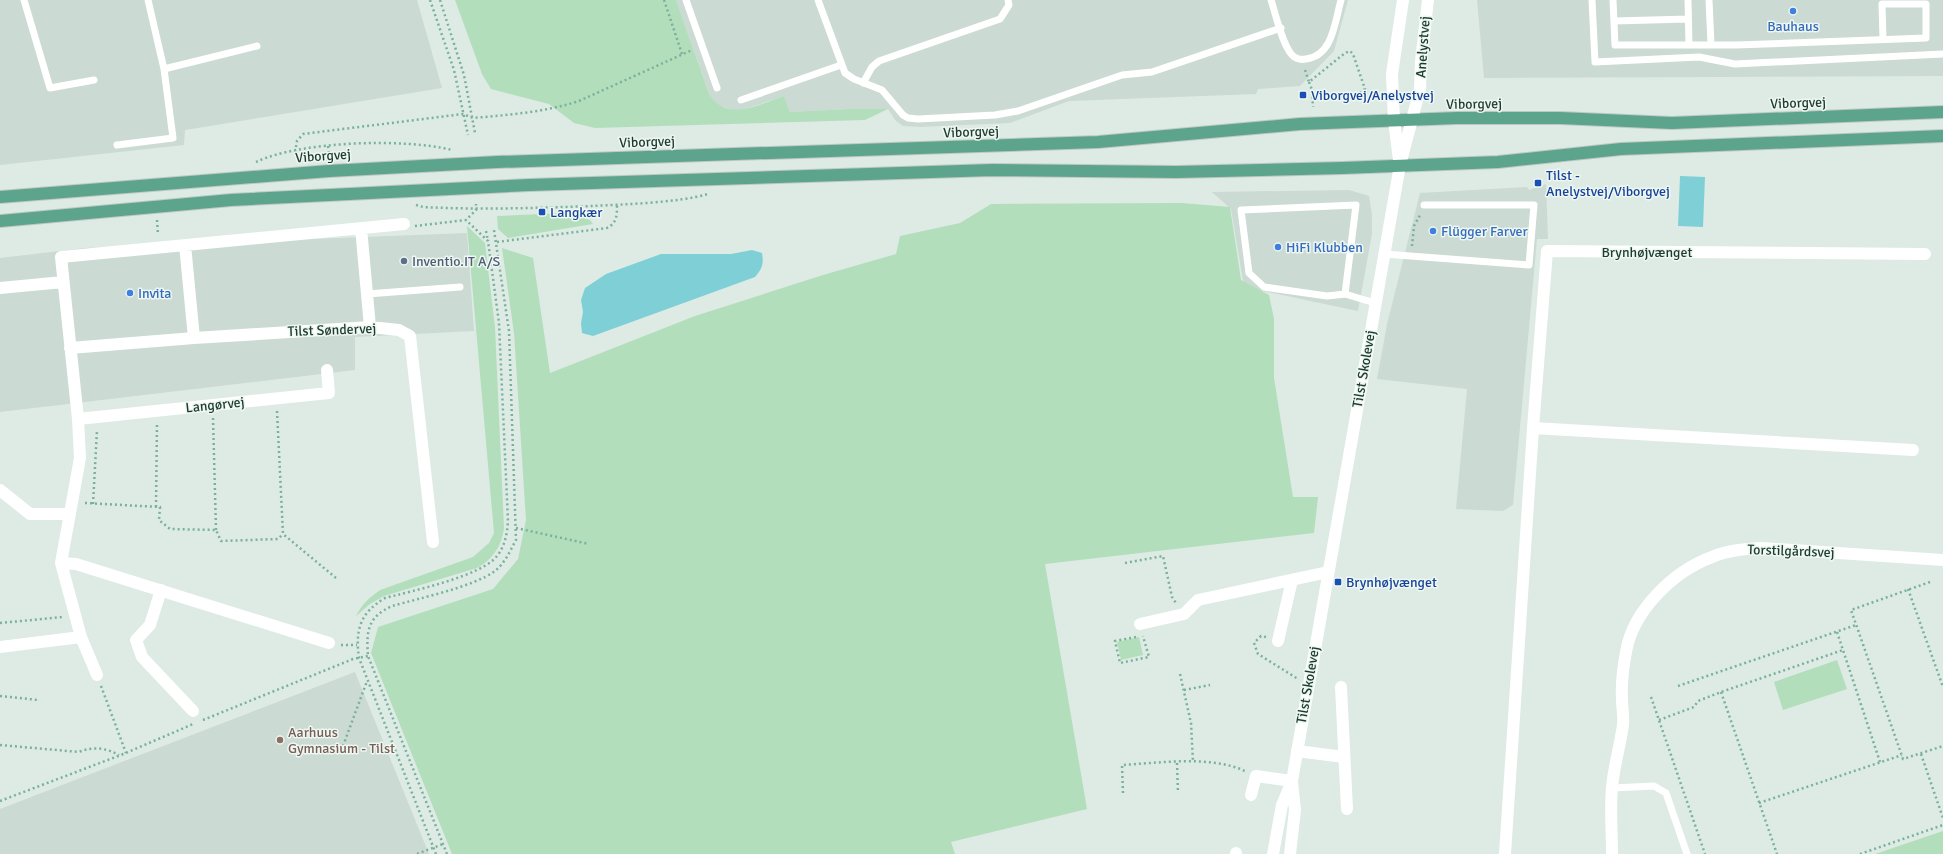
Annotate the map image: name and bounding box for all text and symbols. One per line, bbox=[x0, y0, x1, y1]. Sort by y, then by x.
marker: Bauhaus bbox=[1788, 6, 1798, 16]
street label: Anelystvej bbox=[1412, 16, 1434, 78]
place label: Bauhaus bbox=[1767, 18, 1819, 35]
place label: Viborgvej/Anelystvej bbox=[1311, 87, 1434, 104]
marker: Viborgvej/Anelystvej bbox=[1298, 90, 1308, 100]
street label: Viborgvej bbox=[1770, 94, 1826, 112]
street label: Viborgvej bbox=[1446, 95, 1502, 113]
street label: Viborgvej bbox=[943, 123, 999, 141]
street label: Viborgvej bbox=[619, 133, 675, 151]
street label: Viborgvej bbox=[294, 146, 352, 166]
place label: Tilst - Anelystvej/Viborgvej bbox=[1546, 167, 1670, 200]
marker: Tilst - Anelystvej/Viborgvej bbox=[1533, 178, 1543, 188]
place label: Langkær bbox=[550, 204, 603, 221]
marker: Langkær bbox=[537, 207, 547, 217]
place label: Flügger Farver bbox=[1441, 223, 1529, 240]
marker: Flügger Farver bbox=[1428, 226, 1438, 236]
place label: HiFi Klubben bbox=[1286, 239, 1363, 256]
marker: HiFi Klubben bbox=[1273, 242, 1283, 252]
street label: Brynhøjvænget bbox=[1602, 244, 1693, 261]
place label: Inventio.IT A/S bbox=[412, 253, 501, 270]
marker: Inventio.IT A/S bbox=[399, 256, 409, 266]
place label: Invita bbox=[138, 285, 171, 302]
marker: Invita bbox=[125, 288, 135, 298]
street label: Tilst Søndervej bbox=[287, 320, 377, 340]
street label: Tilst Skolevej bbox=[1349, 329, 1379, 409]
street label: Langørvej bbox=[185, 393, 245, 417]
street label: Torstilgårdsvej bbox=[1747, 541, 1835, 561]
place label: Brynhøjvænget bbox=[1346, 574, 1437, 591]
marker: Brynhøjvænget bbox=[1333, 577, 1343, 587]
street label: Tilst Skolevej bbox=[1293, 645, 1323, 725]
place label: Aarhuus Gymnasium - Tilst bbox=[288, 724, 395, 757]
marker: Aarhuus Gymnasium - Tilst bbox=[275, 735, 285, 745]

